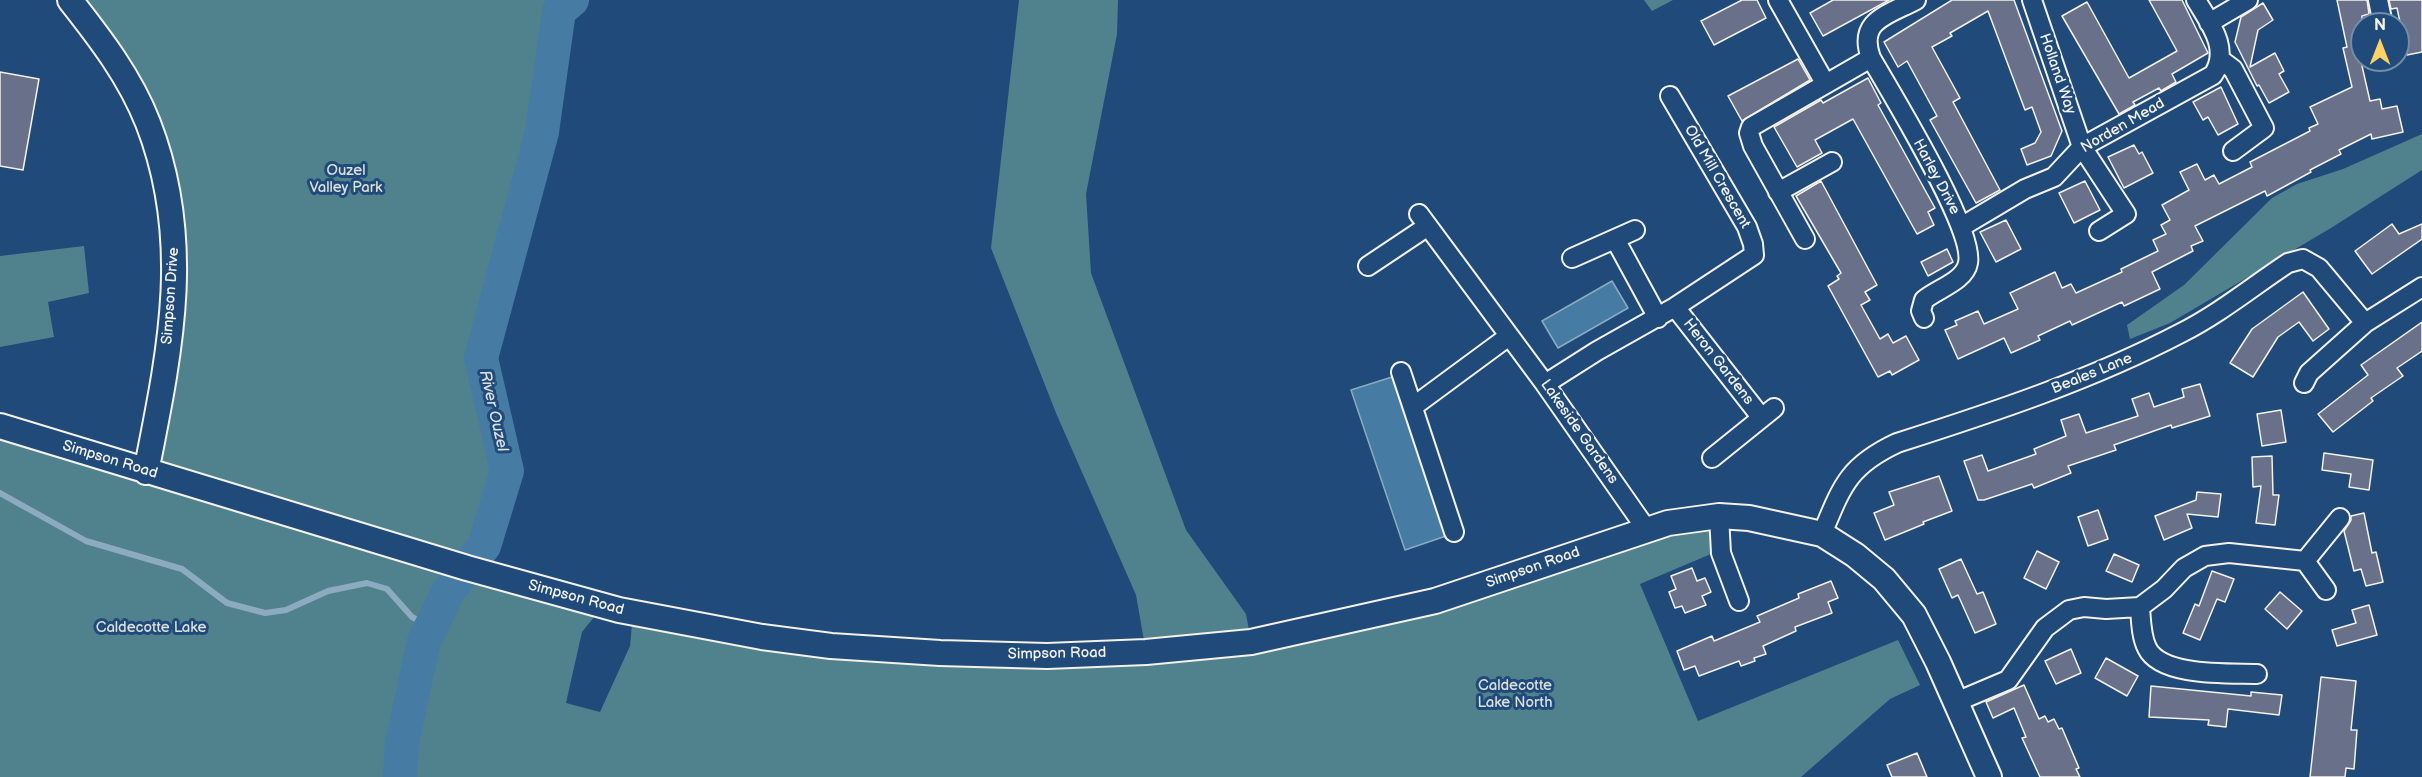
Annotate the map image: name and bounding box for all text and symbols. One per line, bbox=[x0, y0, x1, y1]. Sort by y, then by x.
north arrow bbox=[2350, 12, 2410, 72]
text: N bbox=[2374, 16, 2386, 35]
street label: Holland Way bbox=[2035, 31, 2079, 117]
street label: Norden Mead bbox=[2078, 95, 2168, 157]
street label: Old Mill Crescent bbox=[1680, 122, 1754, 232]
street label: Harley Drive bbox=[1909, 136, 1963, 218]
park label: Ouzel Valley Park bbox=[310, 162, 382, 197]
street label: Simpson Drive bbox=[159, 247, 183, 345]
street label: Heron Gardens bbox=[1679, 315, 1757, 409]
street label: Beales Lane bbox=[2049, 350, 2135, 398]
water label: River Ouzel bbox=[474, 368, 512, 454]
street label: Lakeside Gardens bbox=[1536, 376, 1622, 488]
street label: Simpson Road bbox=[60, 437, 160, 483]
street label: Simpson Road bbox=[1484, 543, 1582, 593]
street label: Simpson Road bbox=[526, 577, 626, 619]
park label: Caldecotte Lake bbox=[96, 619, 206, 637]
street label: Simpson Road bbox=[1008, 644, 1106, 664]
park label: Caldecotte Lake North bbox=[1478, 677, 1552, 712]

